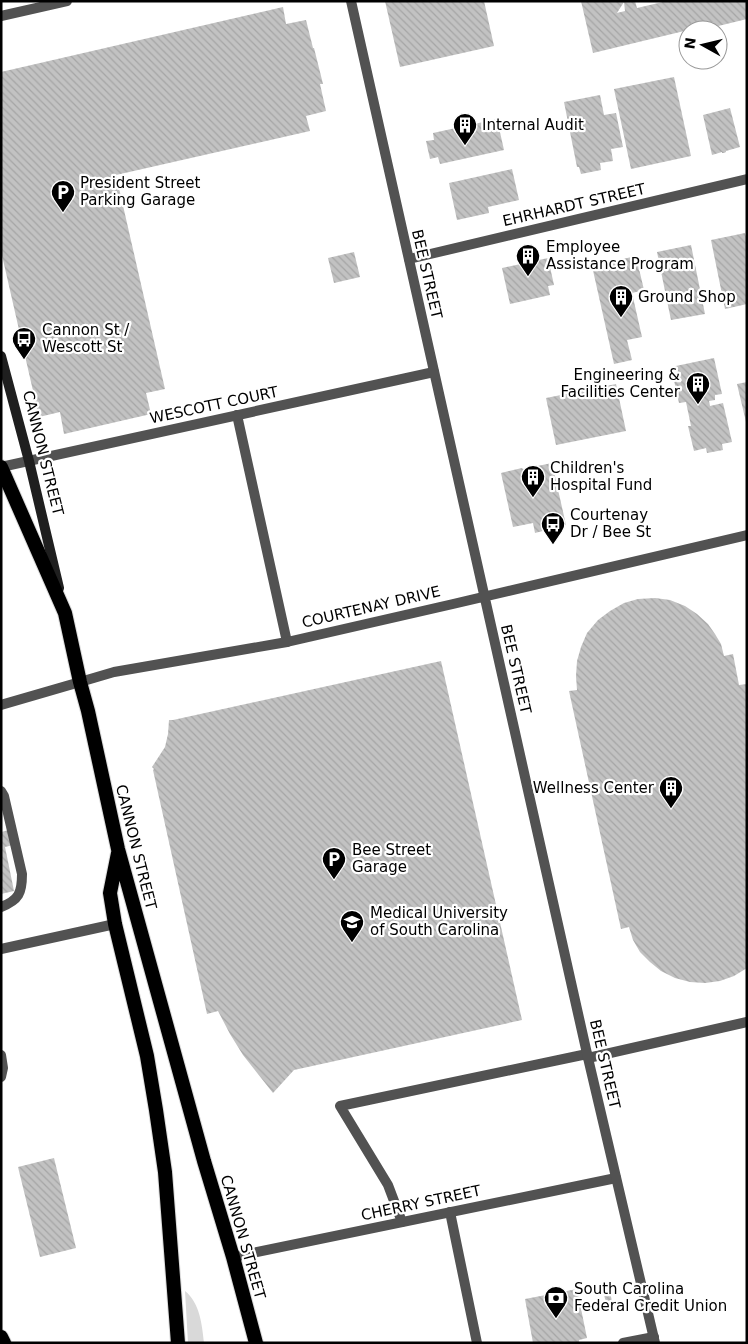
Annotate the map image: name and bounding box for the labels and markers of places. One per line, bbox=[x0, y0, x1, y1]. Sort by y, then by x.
building icon: Internal Audit bbox=[452, 112, 478, 146]
place label: Internal Audit bbox=[482, 116, 584, 134]
place label: President Street Parking Garage bbox=[80, 174, 200, 209]
parking icon: President Street Parking Garage bbox=[50, 179, 76, 213]
place label: Employee Assistance Program bbox=[546, 238, 694, 273]
building icon: Employee Assistance Program bbox=[515, 243, 541, 277]
building icon: Ground Shop bbox=[608, 284, 634, 318]
place label: Ground Shop bbox=[638, 288, 736, 306]
place label: Cannon St / Wescott St bbox=[42, 321, 130, 356]
bus stop icon: Cannon St / Wescott St bbox=[11, 326, 37, 360]
place label: Engineering & Facilities Center bbox=[560, 366, 681, 401]
building icon: Engineering & Facilities Center bbox=[685, 371, 711, 405]
place label: Children's Hospital Fund bbox=[550, 459, 652, 494]
building icon: Children's Hospital Fund bbox=[520, 464, 546, 498]
place label: Courtenay Dr / Bee St bbox=[570, 506, 651, 541]
bus stop icon: Courtenay Dr / Bee St bbox=[540, 511, 566, 545]
building icon: Wellness Center bbox=[658, 775, 684, 809]
place label: Wellness Center bbox=[533, 779, 655, 797]
place label: Bee Street Garage bbox=[352, 841, 431, 876]
parking icon: Bee Street Garage bbox=[321, 846, 347, 880]
place label: Medical University of South Carolina bbox=[370, 904, 508, 939]
school or university icon: Medical University of South Carolina bbox=[339, 909, 365, 943]
place label: South Carolina Federal Credit Union bbox=[574, 1280, 727, 1315]
bank icon: South Carolina Federal Credit Union bbox=[543, 1285, 569, 1319]

